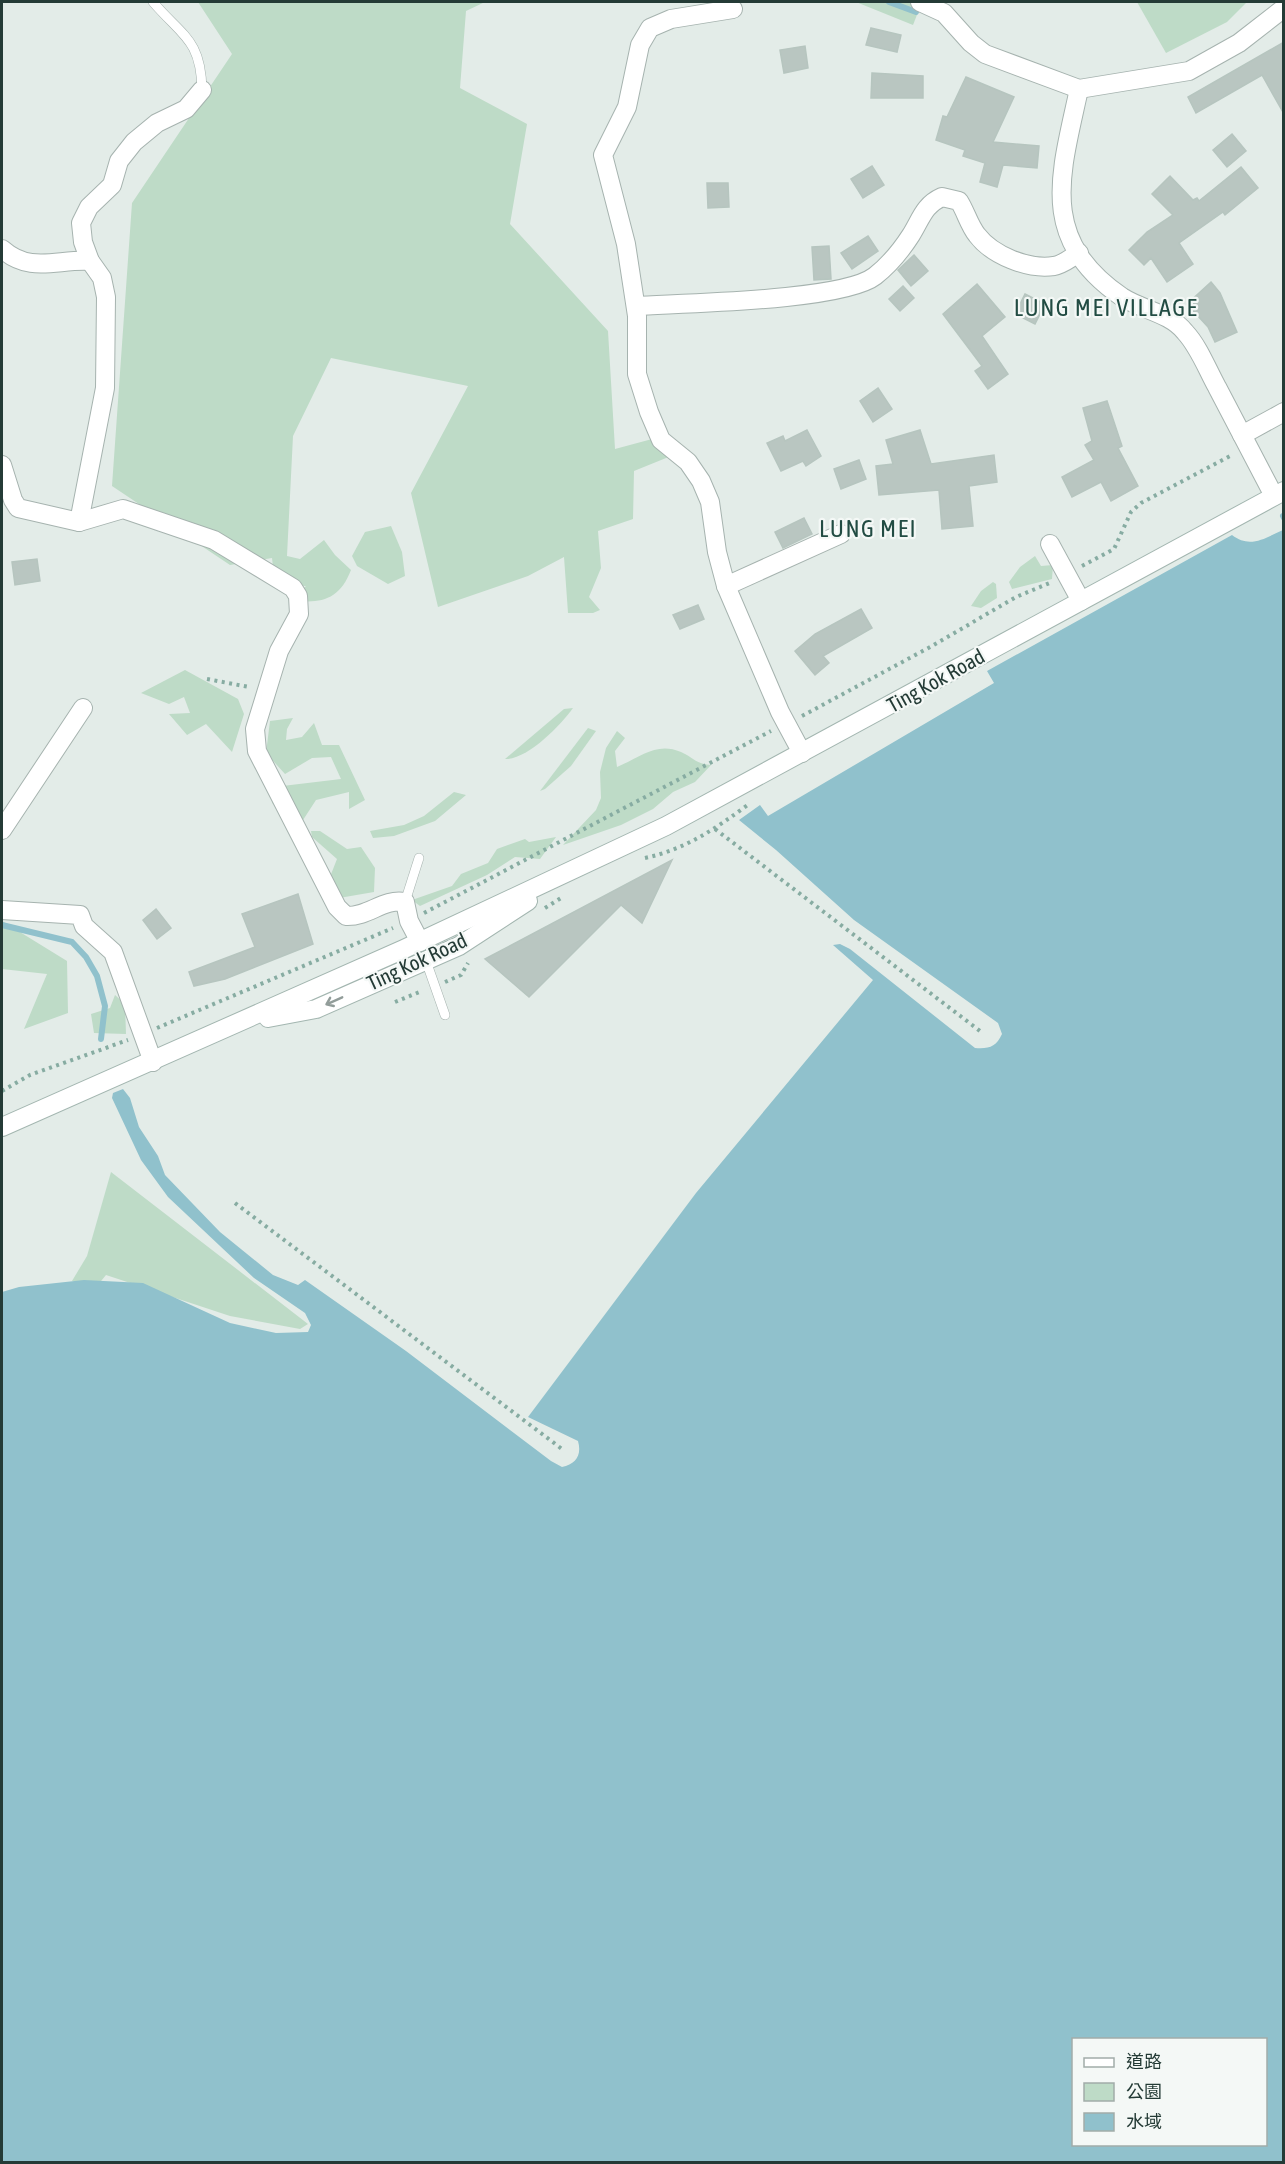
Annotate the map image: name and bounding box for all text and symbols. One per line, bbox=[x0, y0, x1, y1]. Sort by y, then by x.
district label: LUNG MEI VILLAGE bbox=[1014, 294, 1198, 321]
district label: LUNG MEI bbox=[819, 515, 917, 542]
street label: Ting Kok Road bbox=[883, 644, 988, 717]
street label: Ting Kok Road bbox=[363, 927, 470, 995]
one-way arrow bbox=[326, 995, 344, 1007]
legend bbox=[1072, 2038, 1267, 2146]
text: 道路 bbox=[1126, 2051, 1162, 2072]
text: 公園 bbox=[1126, 2081, 1162, 2102]
text: 水域 bbox=[1126, 2111, 1162, 2132]

